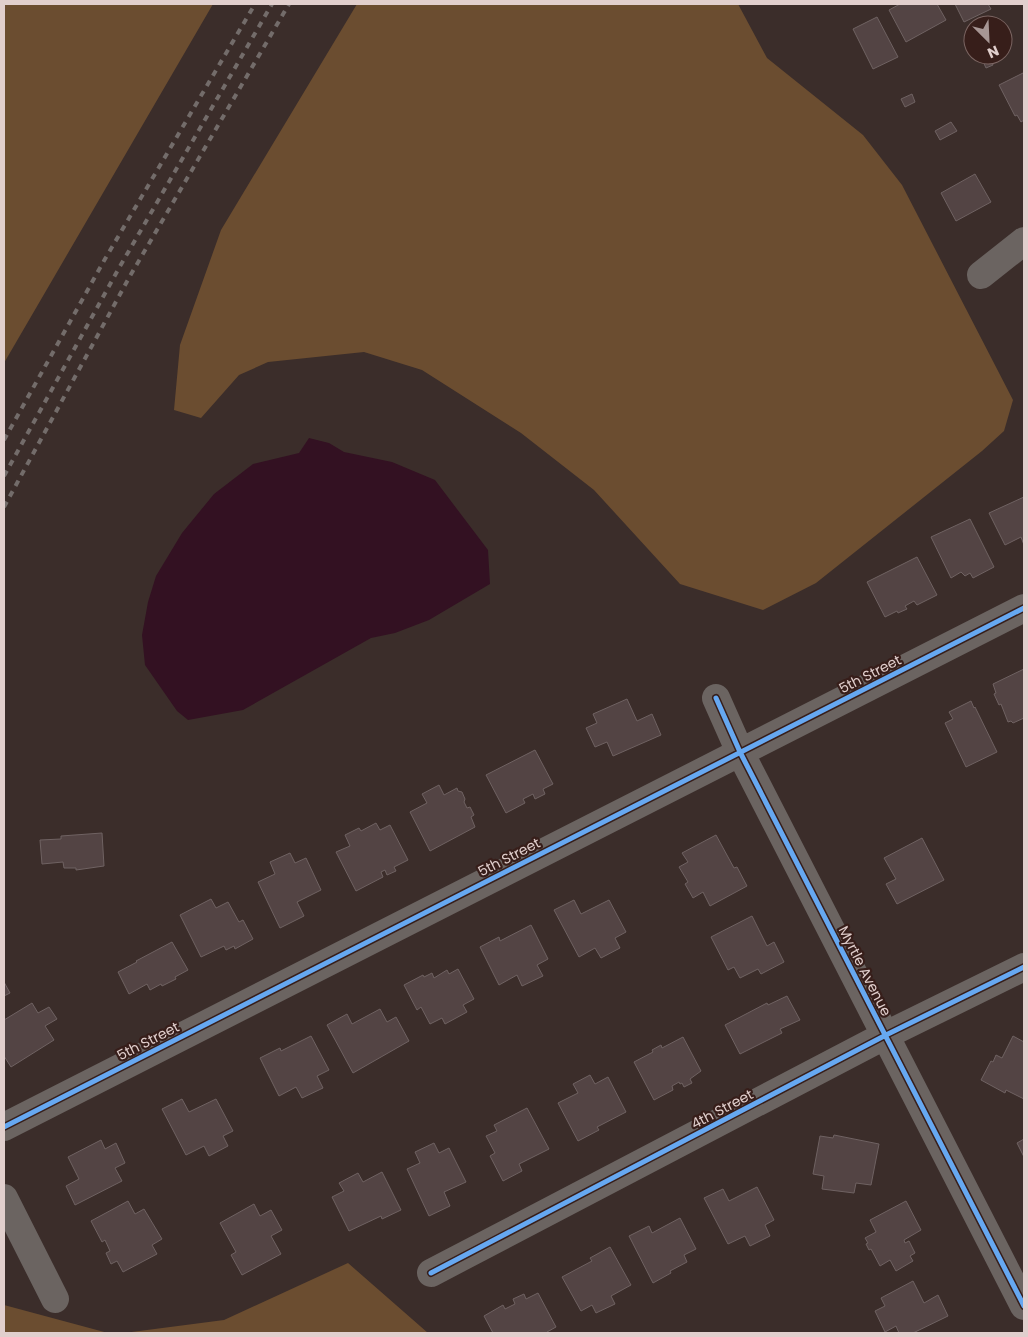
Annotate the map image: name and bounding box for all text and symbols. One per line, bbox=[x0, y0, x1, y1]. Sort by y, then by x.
north arrow bbox=[963, 15, 1013, 65]
text: N bbox=[984, 41, 1002, 63]
street label: 5th Street bbox=[835, 650, 905, 698]
street label: 5th Street bbox=[474, 833, 544, 881]
street label: Myrtle Avenue bbox=[834, 922, 896, 1020]
street label: 5th Street bbox=[113, 1017, 183, 1065]
street label: 4th Street bbox=[687, 1084, 757, 1134]

